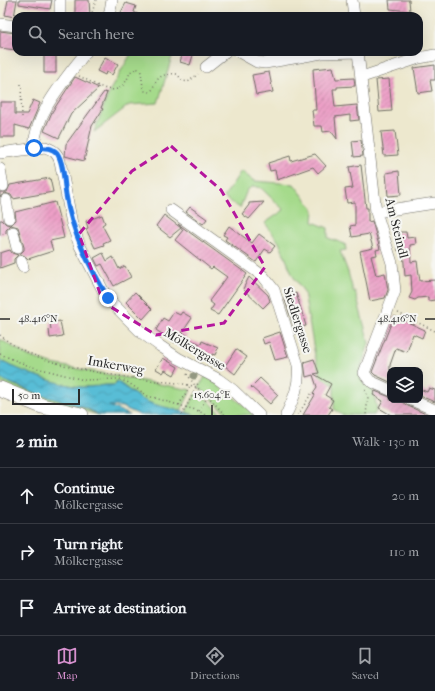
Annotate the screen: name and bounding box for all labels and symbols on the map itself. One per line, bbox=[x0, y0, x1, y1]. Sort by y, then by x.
route start bbox=[25, 139, 43, 157]
street label: Am Steindl bbox=[382, 195, 412, 260]
street label: Siedlergasse bbox=[280, 285, 316, 355]
route end bbox=[99, 289, 117, 307]
text: 48.416°N bbox=[18, 313, 58, 325]
text: 48.416°N bbox=[377, 313, 417, 325]
street label: Mölkergasse bbox=[161, 325, 229, 374]
street label: Imkerweg bbox=[87, 353, 147, 378]
scale bar bbox=[12, 387, 80, 406]
text: 15.604°E bbox=[194, 389, 230, 401]

